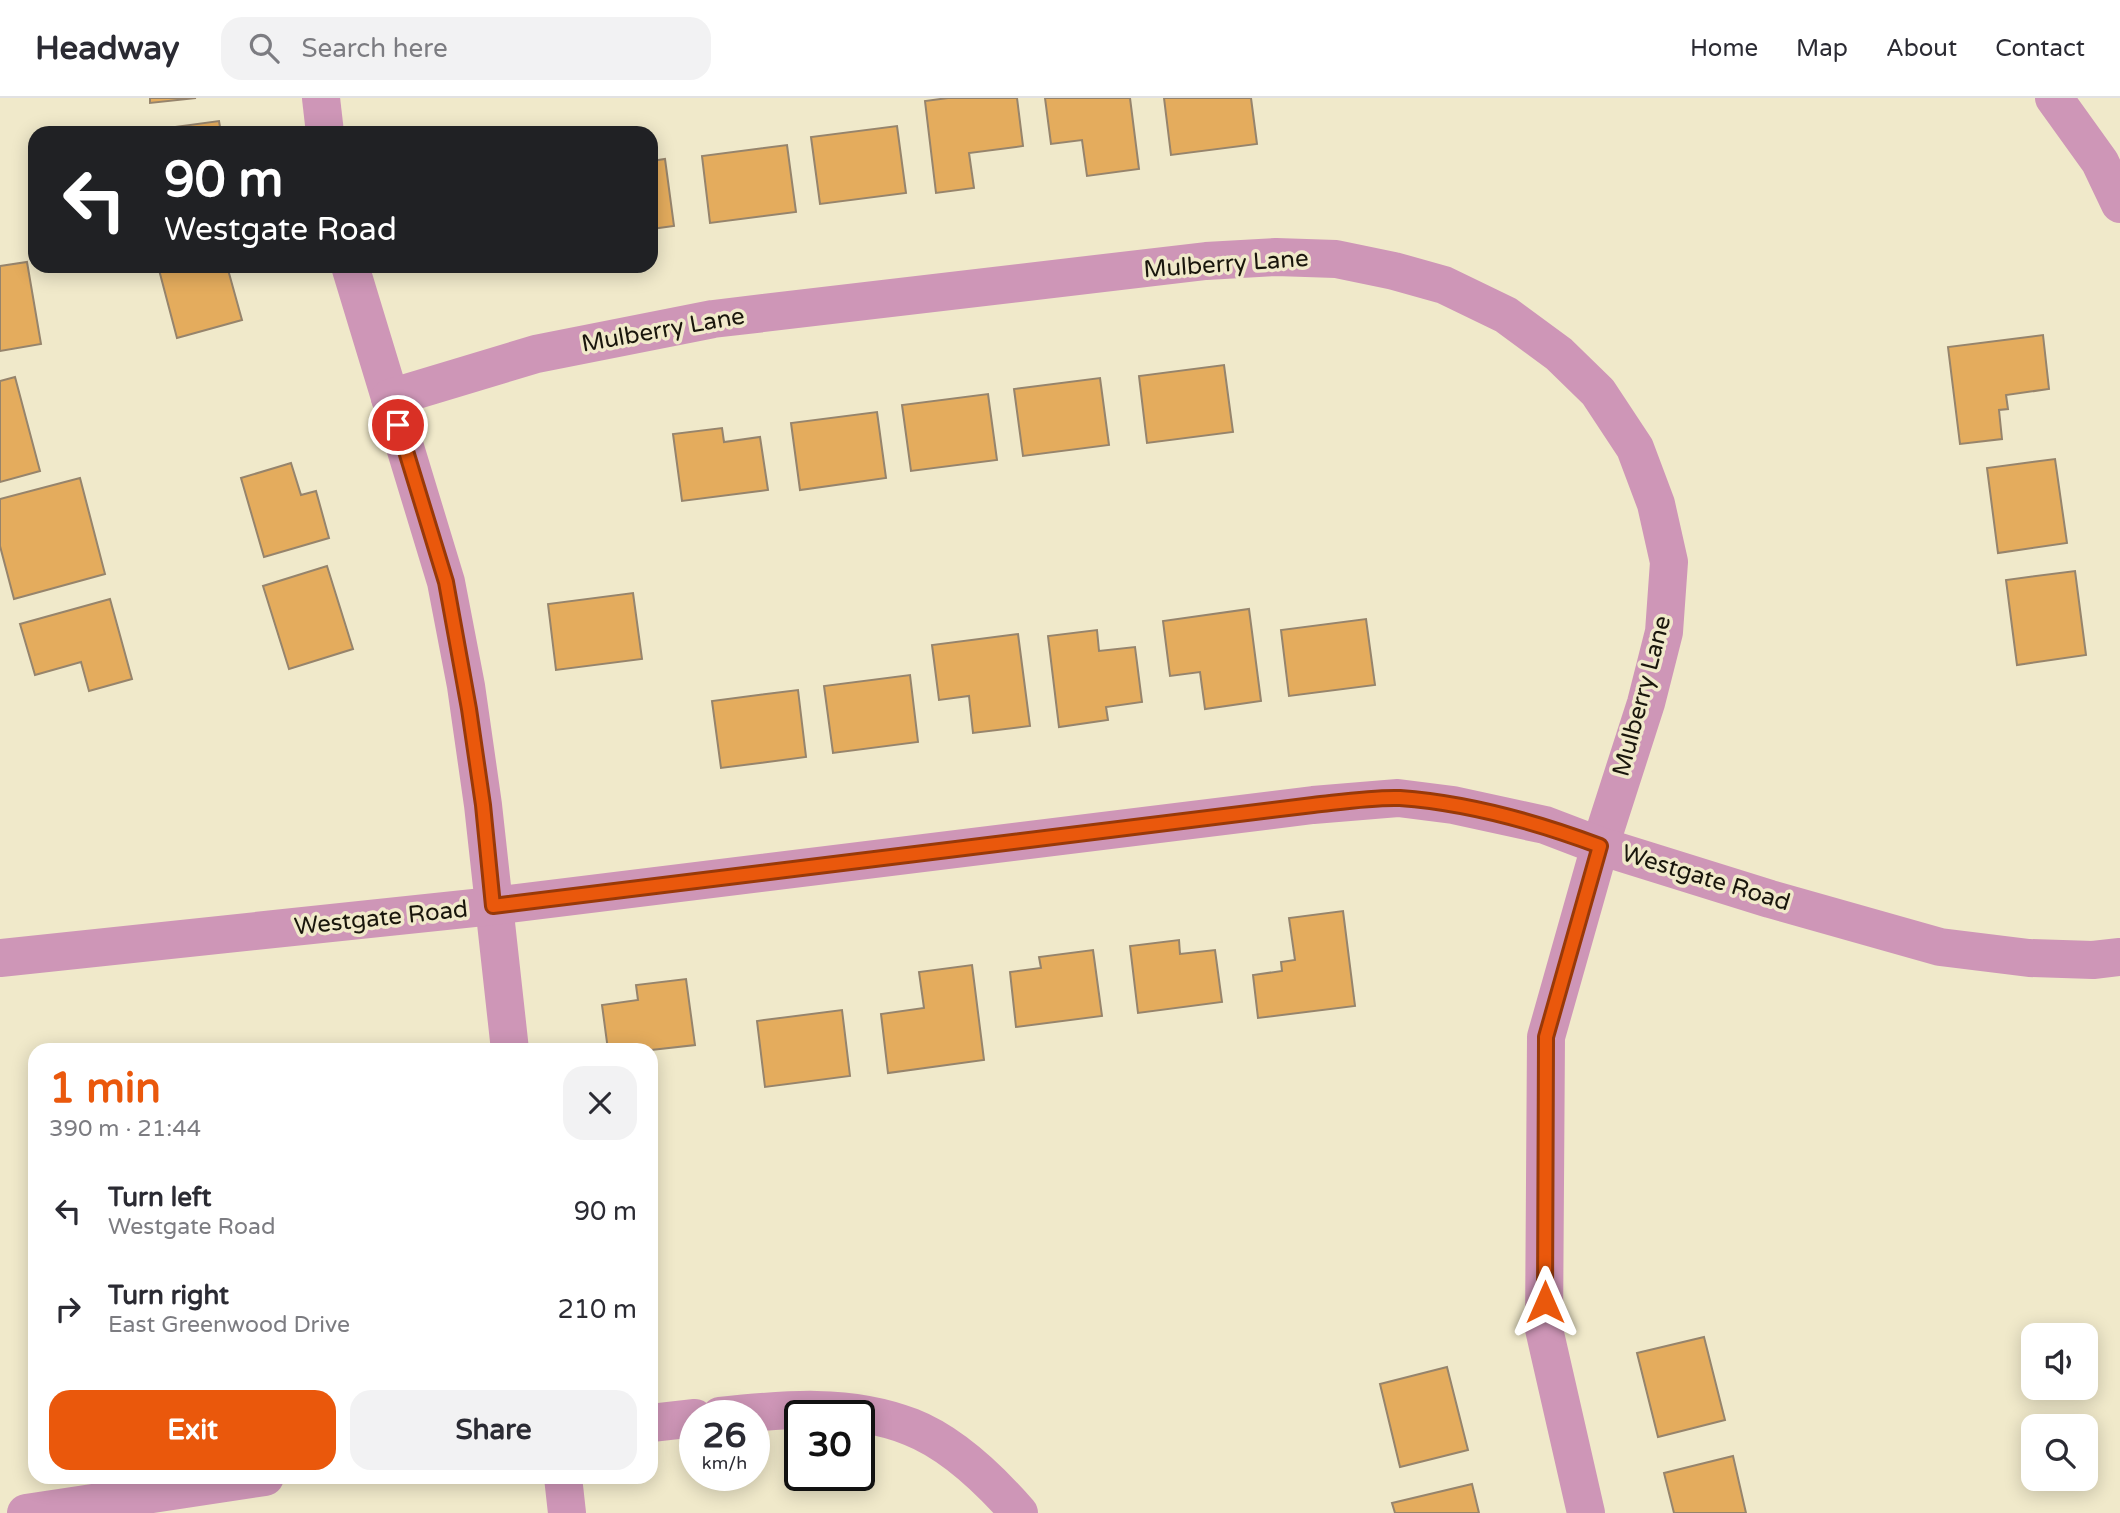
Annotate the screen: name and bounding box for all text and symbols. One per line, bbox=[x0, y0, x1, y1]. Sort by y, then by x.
search box bbox=[221, 17, 711, 80]
text: Headway bbox=[35, 29, 179, 68]
icon: search bbox=[245, 29, 283, 67]
text: Search here bbox=[301, 33, 448, 64]
text: Home bbox=[1690, 34, 1758, 63]
text: Map bbox=[1796, 34, 1848, 63]
text: About bbox=[1886, 34, 1957, 63]
text: Contact bbox=[1995, 34, 2085, 63]
text: 90 m bbox=[164, 151, 283, 210]
icon: left bbox=[49, 154, 140, 245]
text: Westgate Road bbox=[164, 211, 397, 249]
street label: Mulberry Lane bbox=[1143, 244, 1309, 284]
street label: Mulberry Lane bbox=[579, 301, 747, 359]
pin bbox=[368, 395, 428, 455]
icon: arrive bbox=[379, 406, 417, 444]
street label: Mulberry Lane bbox=[1607, 612, 1677, 780]
street label: Westgate Road bbox=[1618, 839, 1794, 917]
street label: Westgate Road bbox=[293, 894, 469, 942]
text: 1 min bbox=[49, 1063, 161, 1114]
button: close bbox=[563, 1066, 637, 1140]
text: 390 m · 21:44 bbox=[49, 1115, 201, 1143]
text: Turn left bbox=[108, 1182, 211, 1213]
icon: left bbox=[49, 1192, 87, 1230]
text: 90 m bbox=[574, 1196, 637, 1227]
text: Westgate Road bbox=[108, 1213, 275, 1241]
position arrow bbox=[1508, 1265, 1582, 1339]
text: Turn right bbox=[108, 1280, 229, 1311]
icon: right bbox=[49, 1290, 87, 1328]
text: 210 m bbox=[557, 1294, 637, 1325]
text: East Greenwood Drive bbox=[108, 1311, 350, 1339]
map controls bbox=[2021, 1323, 2098, 1491]
button: sound bbox=[2021, 1323, 2098, 1400]
button: Exit bbox=[49, 1390, 336, 1470]
button: Share bbox=[350, 1390, 637, 1470]
speed limit sign: 30 bbox=[784, 1400, 875, 1491]
button: search bbox=[2021, 1414, 2098, 1491]
text: 26 bbox=[703, 1415, 746, 1457]
text: km/h bbox=[702, 1452, 747, 1474]

